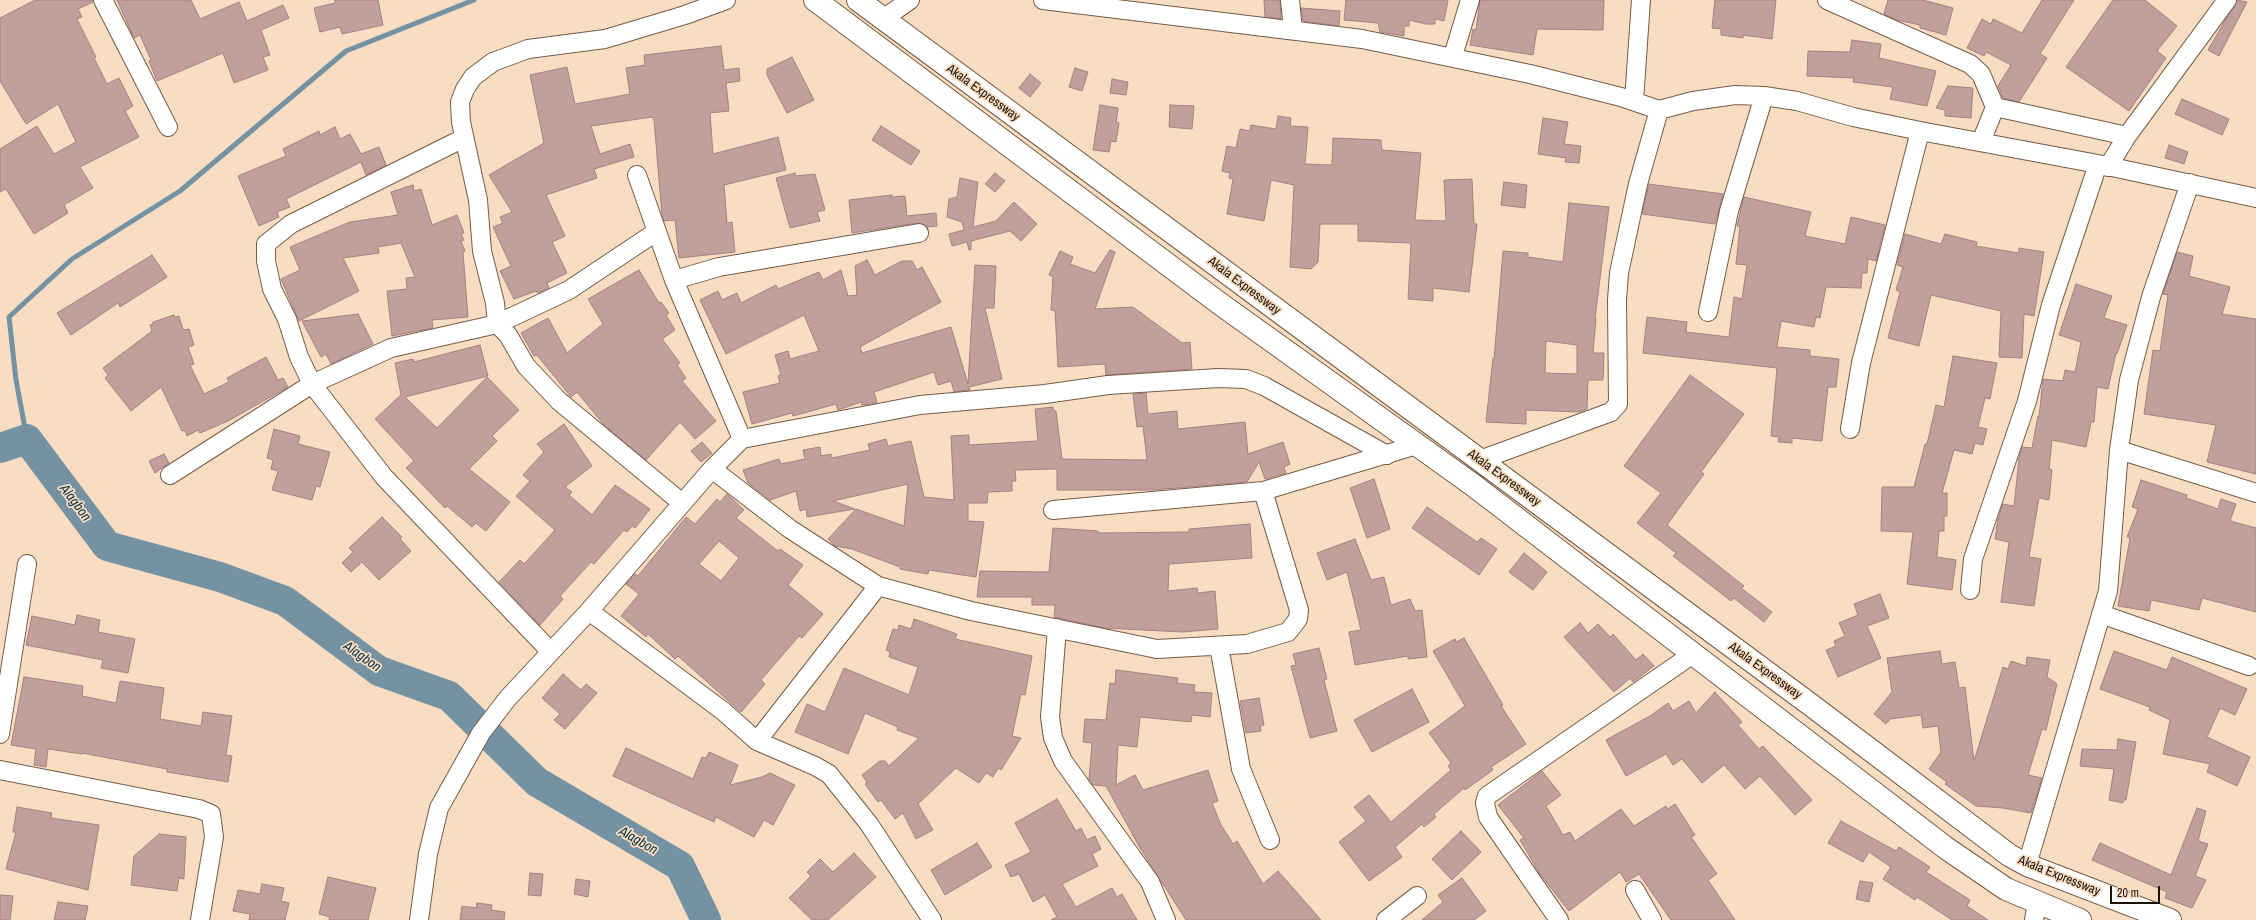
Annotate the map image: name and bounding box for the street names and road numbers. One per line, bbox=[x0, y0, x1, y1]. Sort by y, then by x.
street label: Akala Expressway bbox=[943, 61, 1023, 125]
street label: Akala Expressway bbox=[1205, 254, 1283, 318]
street label: Akala Expressway bbox=[1464, 446, 1544, 510]
street label: Akala Expressway bbox=[1725, 639, 1805, 703]
street label: Akala Expressway bbox=[2016, 852, 2102, 900]

